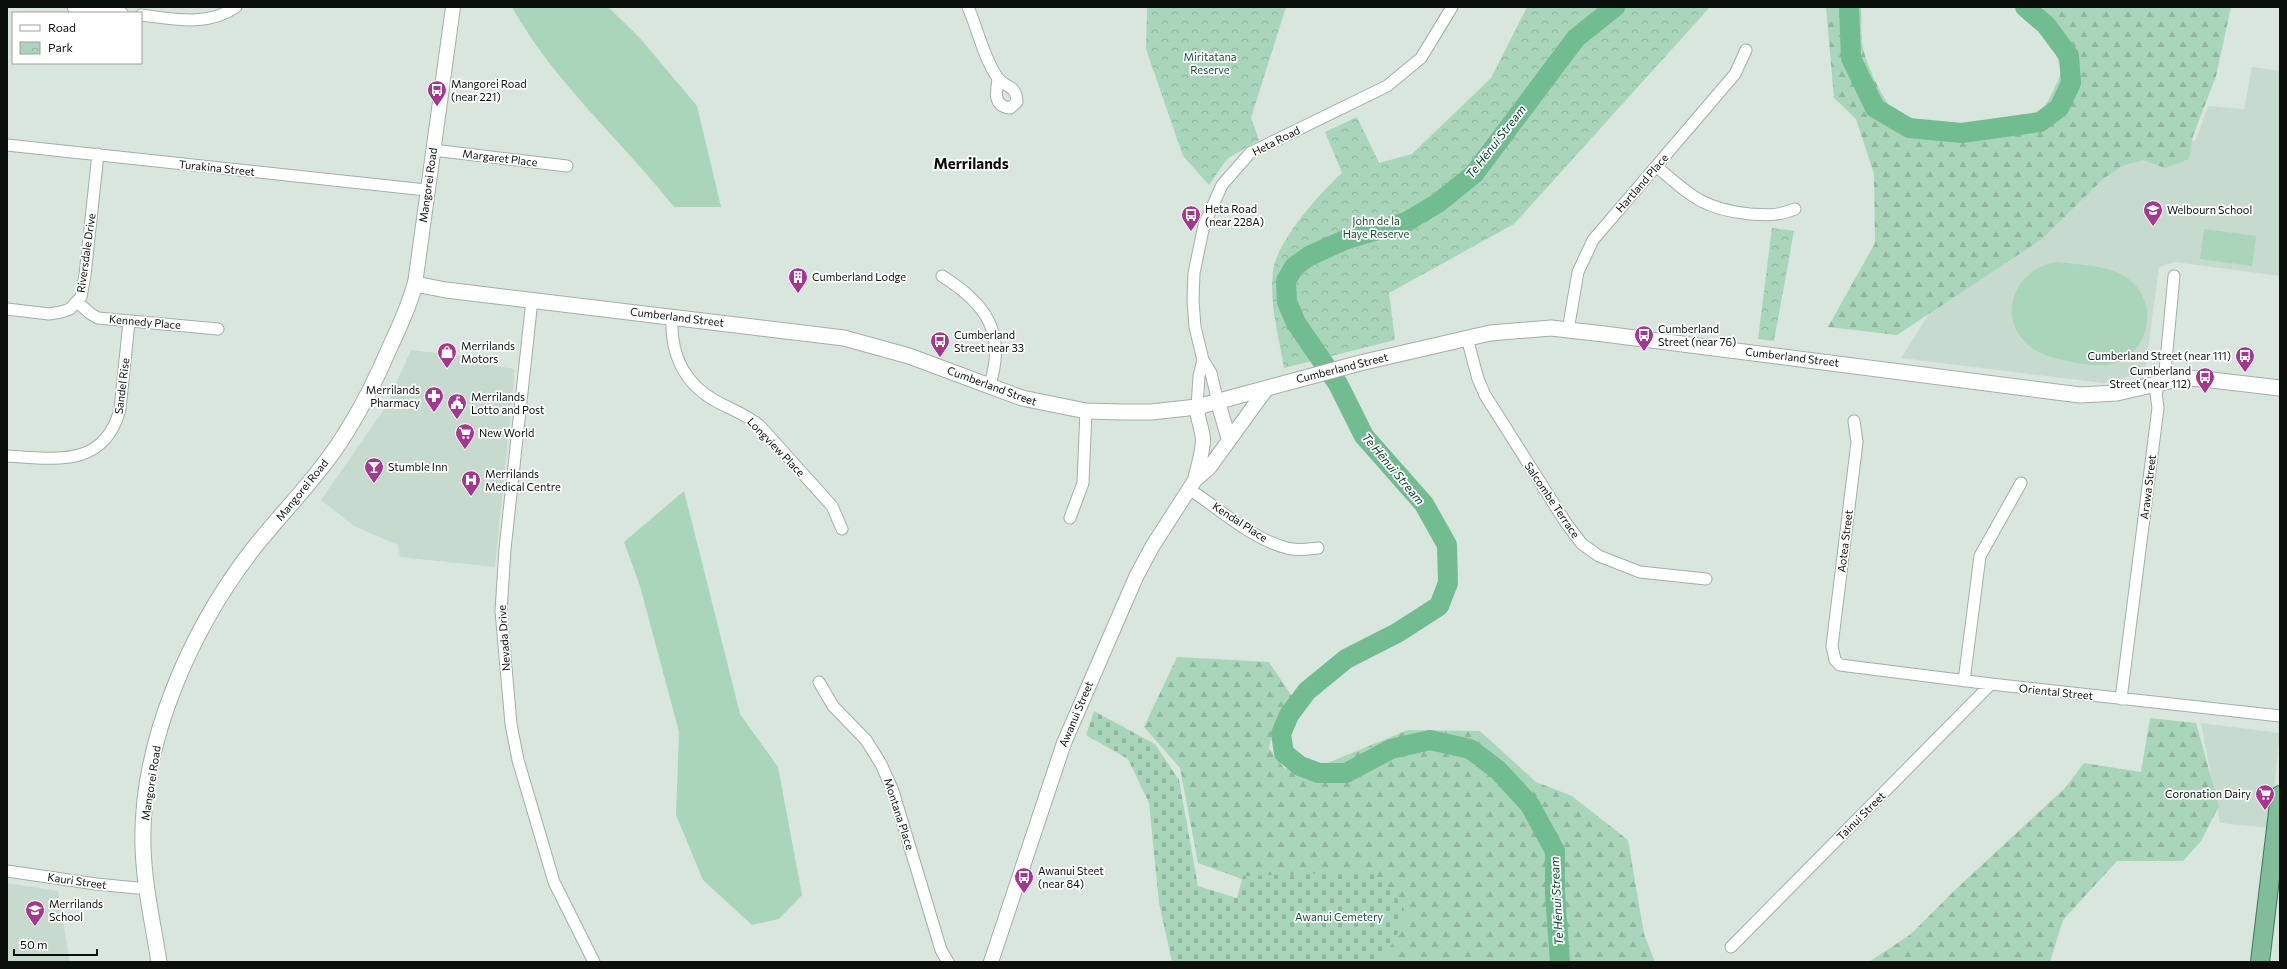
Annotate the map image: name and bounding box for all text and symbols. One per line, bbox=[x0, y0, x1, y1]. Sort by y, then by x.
legend bbox=[12, 12, 142, 64]
text: Road bbox=[48, 20, 76, 34]
text: Park bbox=[48, 40, 74, 54]
park label: Miritatana Reserve bbox=[1183, 50, 1237, 76]
place label: Mangorei Road (near 221) bbox=[451, 77, 527, 103]
bus stop icon: Mangorei Road (near 221) bbox=[426, 79, 448, 107]
water label: Te Hēnui Stream bbox=[1462, 102, 1528, 181]
street label: Heta Road bbox=[1250, 123, 1302, 158]
street label: Margaret Place bbox=[462, 146, 538, 169]
street label: Mangorei Road bbox=[416, 147, 439, 223]
street label: Hartland Place bbox=[1613, 151, 1671, 214]
district label: Merrilands bbox=[933, 154, 1009, 172]
street label: Turakina Street bbox=[178, 157, 256, 178]
school or university icon: Welbourn School bbox=[2142, 199, 2164, 227]
place label: Heta Road (near 228A) bbox=[1205, 202, 1264, 228]
place label: Welbourn School bbox=[2167, 203, 2252, 216]
bus stop icon: Heta Road (near 228A) bbox=[1180, 204, 1202, 232]
street label: Riversdale Drive bbox=[73, 212, 98, 293]
park label: John de la Haye Reserve bbox=[1343, 214, 1409, 240]
building icon: Cumberland Lodge bbox=[787, 266, 809, 294]
place label: Cumberland Lodge bbox=[812, 270, 906, 283]
street label: Cumberland Street bbox=[629, 304, 725, 329]
street label: Kennedy Place bbox=[109, 312, 182, 331]
place label: Cumberland Street (near 76) bbox=[1658, 322, 1736, 348]
bus stop icon: Cumberland Street (near 76) bbox=[1633, 324, 1655, 352]
place label: Cumberland Street near 33 bbox=[954, 328, 1024, 354]
bus stop icon: Cumberland Street near 33 bbox=[929, 330, 951, 358]
place label: Merrilands Motors bbox=[461, 339, 515, 365]
shop icon: Merrilands Motors bbox=[436, 341, 458, 369]
street label: Cumberland Street bbox=[1744, 344, 1840, 369]
bus stop icon: Cumberland Street (near 111) bbox=[2234, 345, 2256, 373]
place label: Cumberland Street (near 111) bbox=[2088, 349, 2231, 362]
street label: Cumberland Street bbox=[1295, 350, 1390, 385]
street label: Sandel Rise bbox=[112, 357, 131, 415]
street label: Cumberland Street bbox=[946, 363, 1039, 408]
place label: Cumberland Street (near 112) bbox=[2109, 364, 2191, 390]
bus stop icon: Cumberland Street (near 112) bbox=[2194, 366, 2216, 394]
place label: Merrilands Pharmacy bbox=[366, 383, 420, 409]
pharmacy icon: Merrilands Pharmacy bbox=[423, 385, 445, 413]
place label: Merrilands Lotto and Post bbox=[471, 390, 545, 416]
public building icon: Merrilands Lotto and Post bbox=[446, 392, 468, 420]
street label: Longview Place bbox=[745, 414, 808, 479]
supermarket icon: New World bbox=[454, 422, 476, 450]
place label: New World bbox=[479, 426, 534, 439]
water label: Te Hēnui Stream bbox=[1360, 430, 1428, 507]
street label: Arawa Street bbox=[2137, 453, 2158, 520]
street label: Mangorei Road bbox=[273, 456, 330, 523]
bar icon: Stumble Inn bbox=[363, 456, 385, 484]
street label: Salcombe Terrace bbox=[1522, 459, 1583, 540]
place label: Stumble Inn bbox=[388, 460, 447, 473]
place label: Merrilands Medical Centre bbox=[485, 467, 561, 493]
hospital icon: Merrilands Medical Centre bbox=[460, 469, 482, 497]
street label: Kendal Place bbox=[1210, 499, 1270, 544]
street label: Aotea Street bbox=[1834, 508, 1855, 573]
street label: Nevada Drive bbox=[495, 604, 512, 671]
street label: Awanui Street bbox=[1056, 679, 1095, 749]
street label: Oriental Street bbox=[2018, 681, 2094, 702]
street label: Mangorei Road bbox=[138, 745, 163, 821]
street label: Montana Place bbox=[882, 776, 917, 851]
supermarket icon: Coronation Dairy bbox=[2254, 783, 2276, 811]
place label: Coronation Dairy bbox=[2165, 787, 2251, 800]
street label: Tainui Street bbox=[1834, 788, 1888, 843]
water label: Te Hēnui Stream bbox=[1547, 856, 1565, 946]
place label: Awanui Steet (near 84) bbox=[1038, 864, 1104, 890]
bus stop icon: Awanui Steet (near 84) bbox=[1013, 866, 1035, 894]
street label: Kauri Street bbox=[47, 870, 108, 891]
place label: Merrilands School bbox=[49, 897, 103, 923]
school or university icon: Merrilands School bbox=[24, 899, 46, 927]
park label: Awanui Cemetery bbox=[1295, 910, 1383, 923]
scale bar bbox=[14, 931, 97, 957]
text: 50 m bbox=[20, 937, 48, 951]

